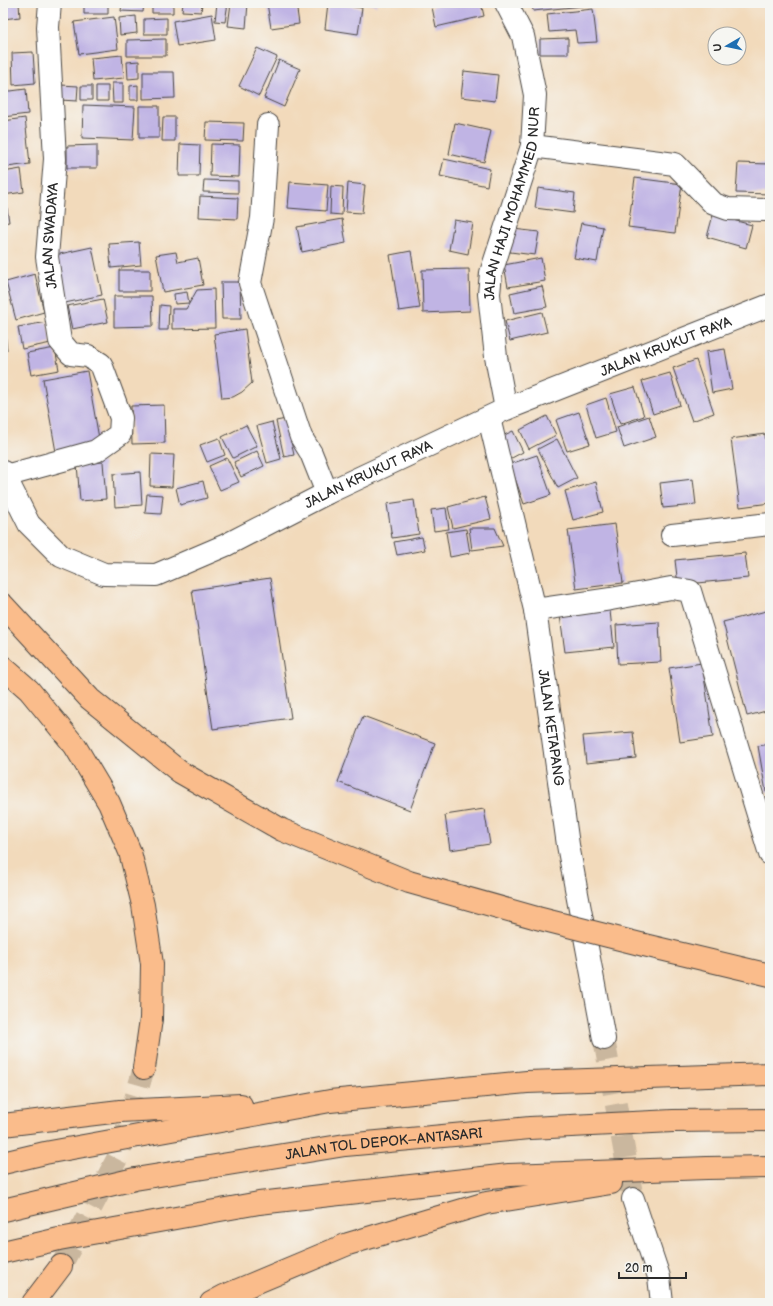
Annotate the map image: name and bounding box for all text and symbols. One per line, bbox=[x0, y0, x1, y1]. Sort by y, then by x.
north arrow bbox=[707, 26, 747, 66]
text: U bbox=[711, 42, 725, 52]
street label: JALAN HAJI MOHAMMED NUR bbox=[480, 106, 543, 301]
street label: JALAN SWADAYA bbox=[38, 181, 62, 290]
street label: JALAN KRUKUT RAYA bbox=[597, 312, 734, 380]
street label: JALAN KRUKUT RAYA bbox=[301, 436, 435, 512]
street label: JALAN KETAPANG bbox=[535, 668, 568, 787]
street label: JALAN TOL DEPOK–ANTASARI bbox=[284, 1124, 483, 1163]
scale bar bbox=[619, 1254, 686, 1280]
text: 20 m bbox=[625, 1261, 652, 1276]

